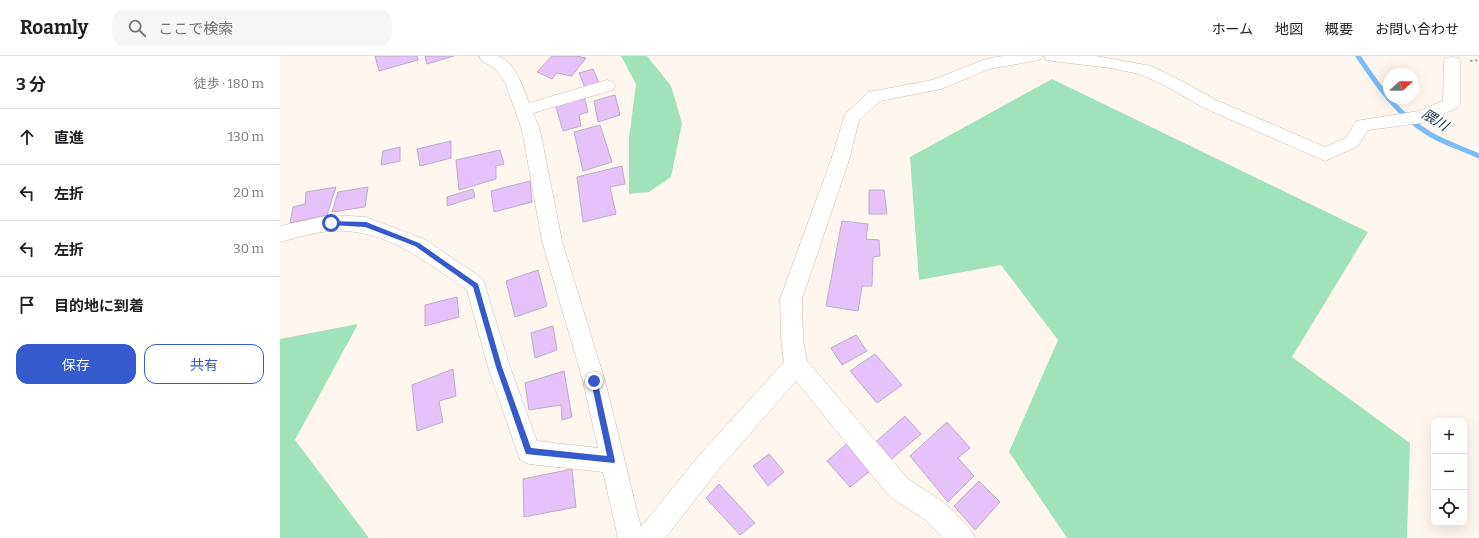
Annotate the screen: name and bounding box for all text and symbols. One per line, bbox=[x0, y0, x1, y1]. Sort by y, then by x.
search box bbox=[112, 10, 392, 46]
text: Roamly bbox=[20, 16, 88, 39]
icon: search bbox=[126, 17, 148, 39]
text: ここで検索 bbox=[158, 20, 233, 38]
text: ホーム bbox=[1211, 21, 1253, 38]
text: 地図 bbox=[1275, 21, 1303, 38]
text: 概要 bbox=[1325, 21, 1353, 38]
text: お問い合わせ bbox=[1375, 21, 1459, 38]
north arrow bbox=[1383, 68, 1419, 104]
text: 3 分 bbox=[16, 74, 46, 95]
text: 徒歩 · 180 m bbox=[194, 76, 264, 91]
water label: 隈川 bbox=[1419, 105, 1453, 136]
icon: ahead bbox=[16, 126, 38, 148]
text: 直進 bbox=[54, 129, 84, 147]
text: 130 m bbox=[228, 129, 264, 144]
icon: left bbox=[16, 182, 38, 204]
text: 左折 bbox=[54, 185, 84, 203]
text: 20 m bbox=[234, 185, 264, 200]
route start bbox=[322, 214, 340, 232]
icon: left bbox=[16, 238, 38, 260]
text: 左折 bbox=[54, 241, 84, 259]
text: 30 m bbox=[233, 241, 264, 256]
icon: arrive bbox=[16, 294, 38, 316]
text: 目的地に到着 bbox=[54, 297, 144, 315]
button: 保存 bbox=[16, 344, 136, 384]
button: 共有 bbox=[144, 344, 264, 384]
route end bbox=[585, 372, 603, 390]
map controls bbox=[1431, 418, 1467, 526]
button: + bbox=[1431, 418, 1467, 454]
button: − bbox=[1431, 454, 1467, 490]
button: locate bbox=[1431, 490, 1467, 526]

